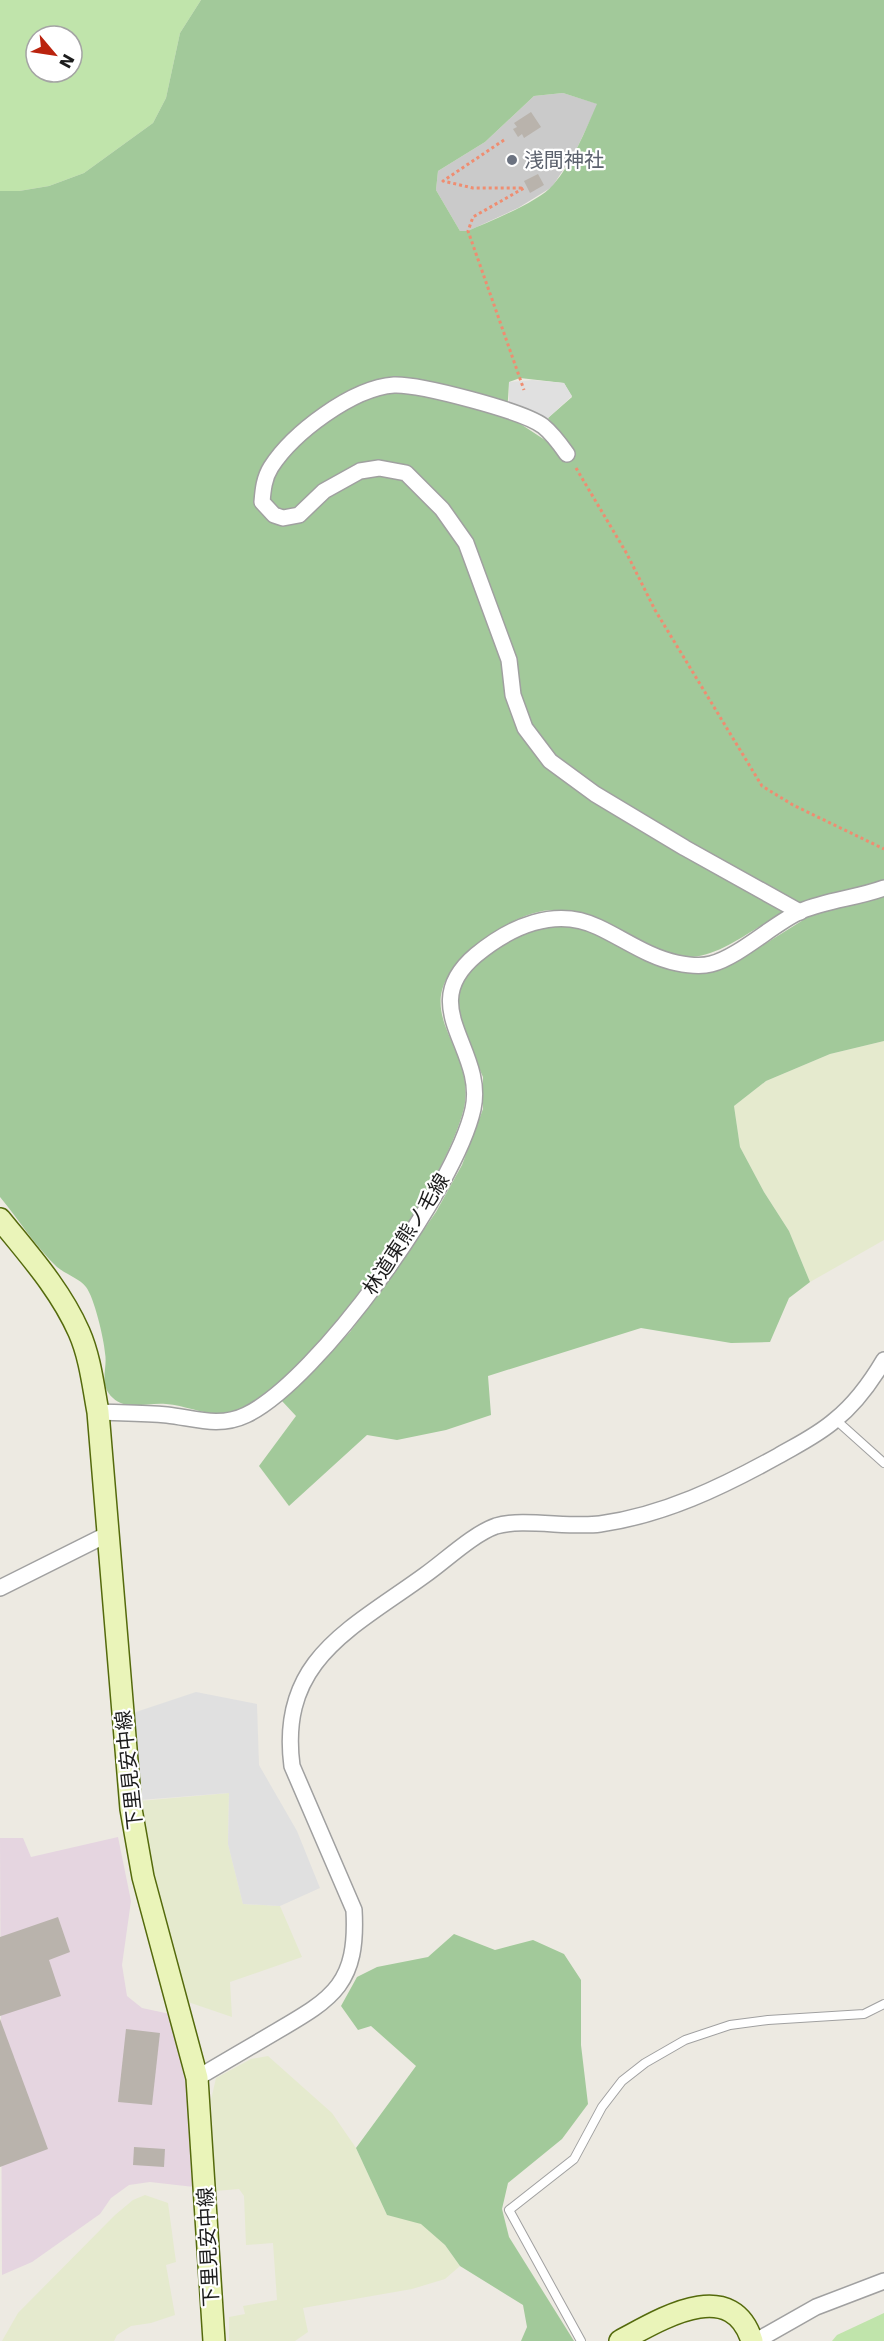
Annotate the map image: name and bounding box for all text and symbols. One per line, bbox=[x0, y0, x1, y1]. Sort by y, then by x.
north arrow bbox=[24, 24, 84, 84]
text: N bbox=[55, 51, 78, 71]
place label: 浅間神社 bbox=[524, 148, 604, 172]
marker: 浅間神社 bbox=[505, 153, 519, 167]
street label: 林道東熊ノ毛線 bbox=[358, 1169, 454, 1299]
street label: 下里見安中線 bbox=[111, 1709, 147, 1831]
street label: 下里見安中線 bbox=[193, 2186, 223, 2308]

